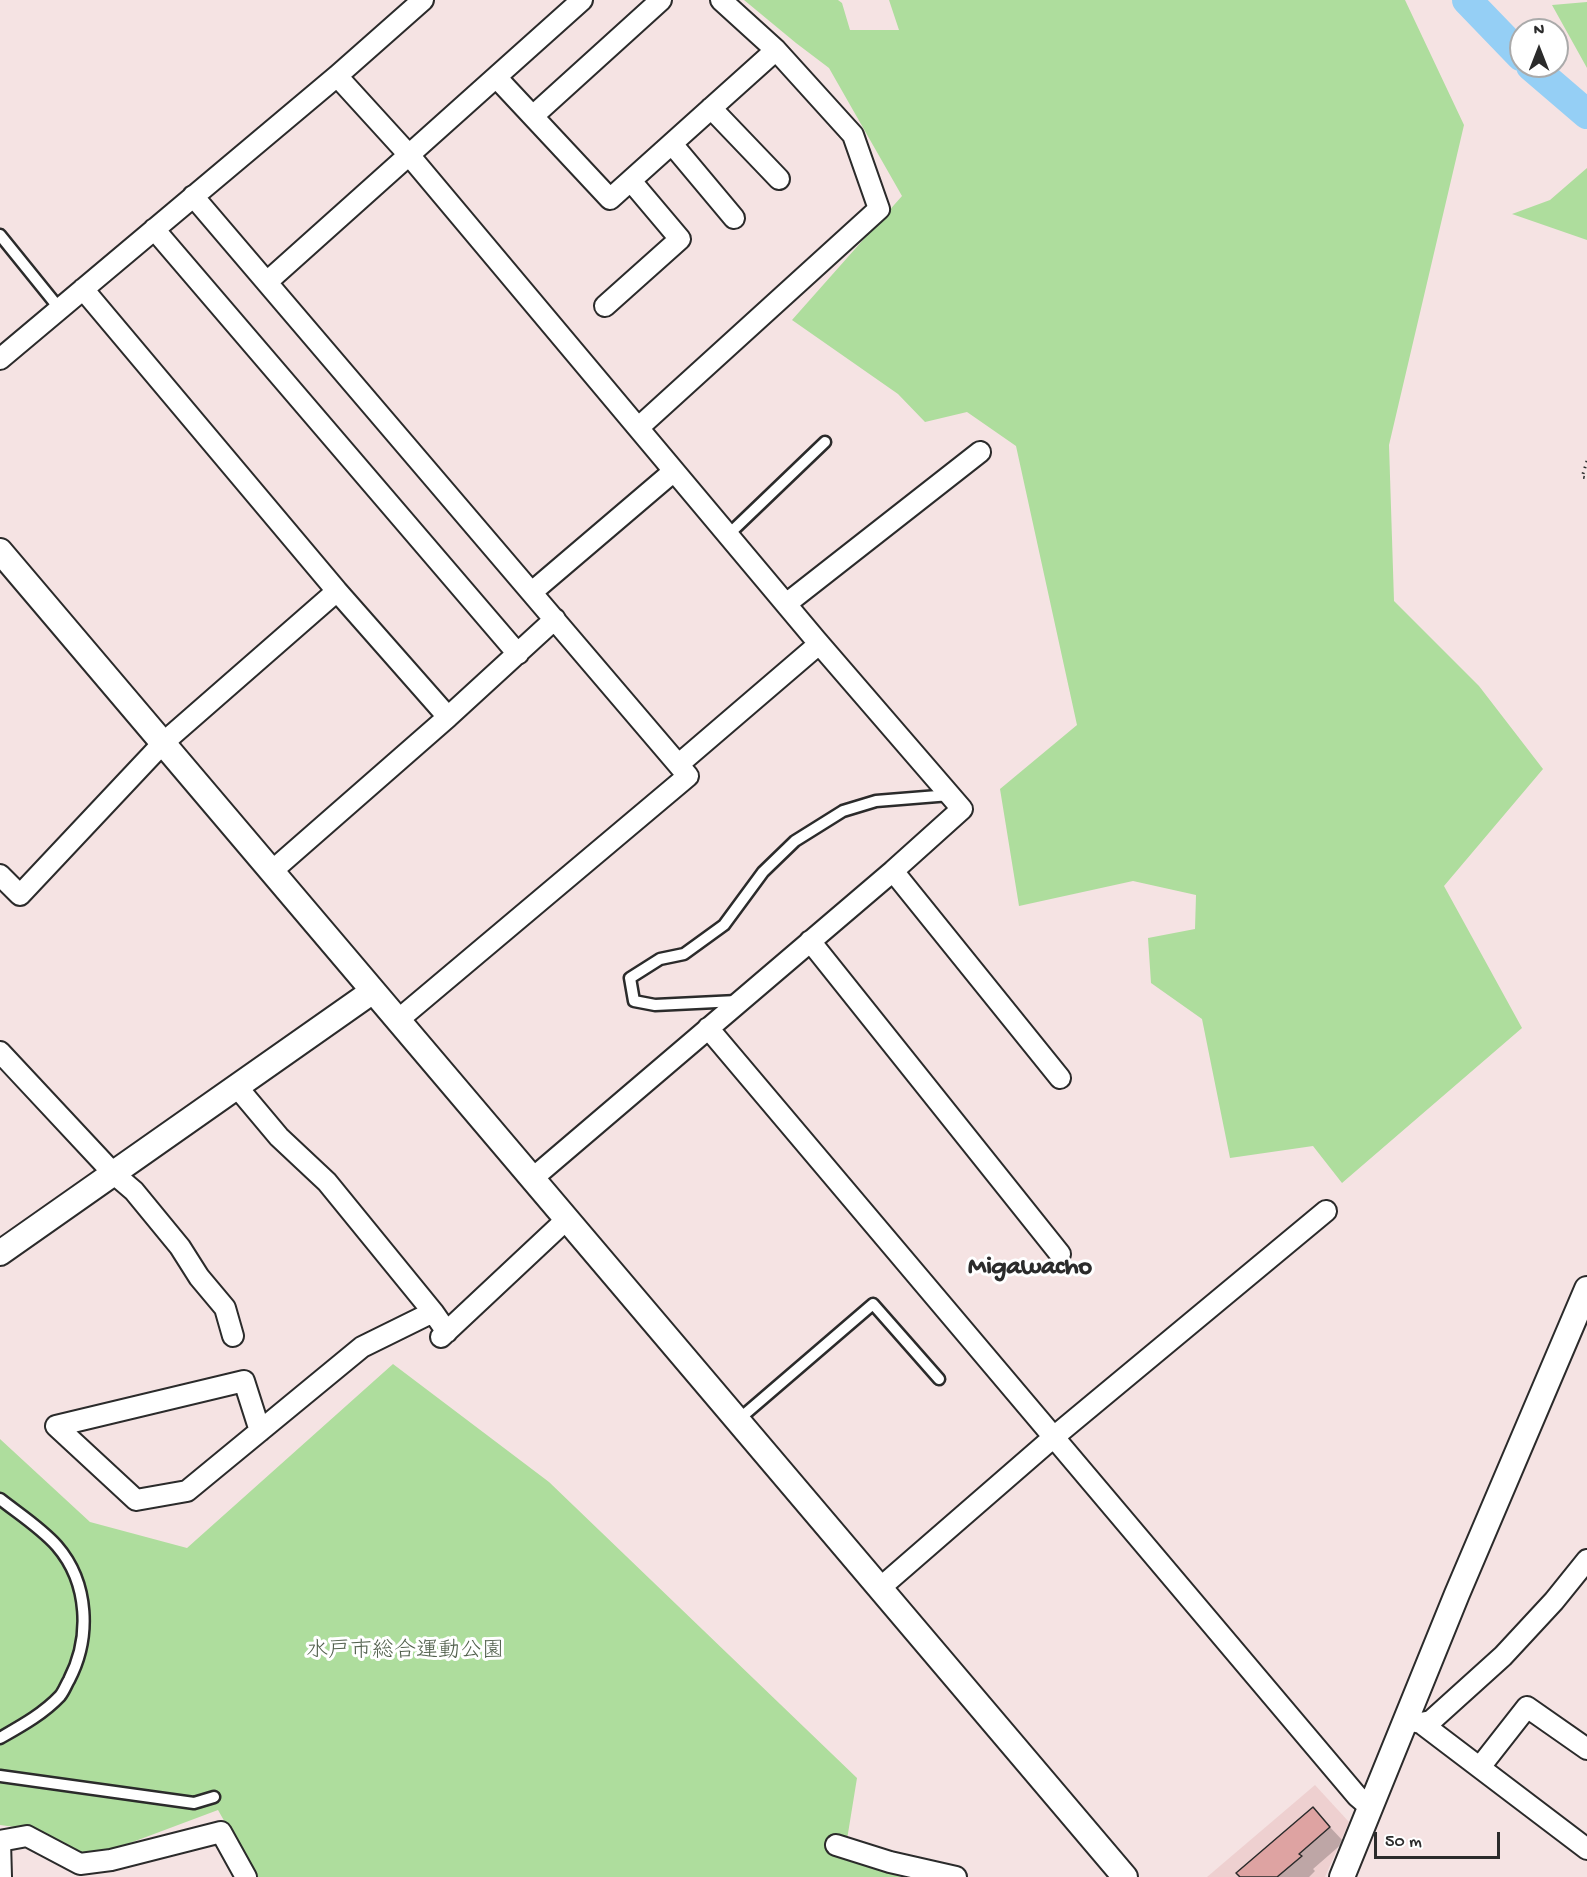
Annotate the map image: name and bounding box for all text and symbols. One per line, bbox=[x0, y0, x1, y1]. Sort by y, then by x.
north arrow bbox=[1509, 18, 1569, 78]
text: N bbox=[1534, 22, 1544, 41]
district label: Migawacho bbox=[968, 1253, 1092, 1285]
park label: 水戸市総合運動公園 bbox=[306, 1640, 504, 1666]
scale bar bbox=[1377, 1820, 1503, 1858]
text: 50 m bbox=[1385, 1832, 1422, 1853]

